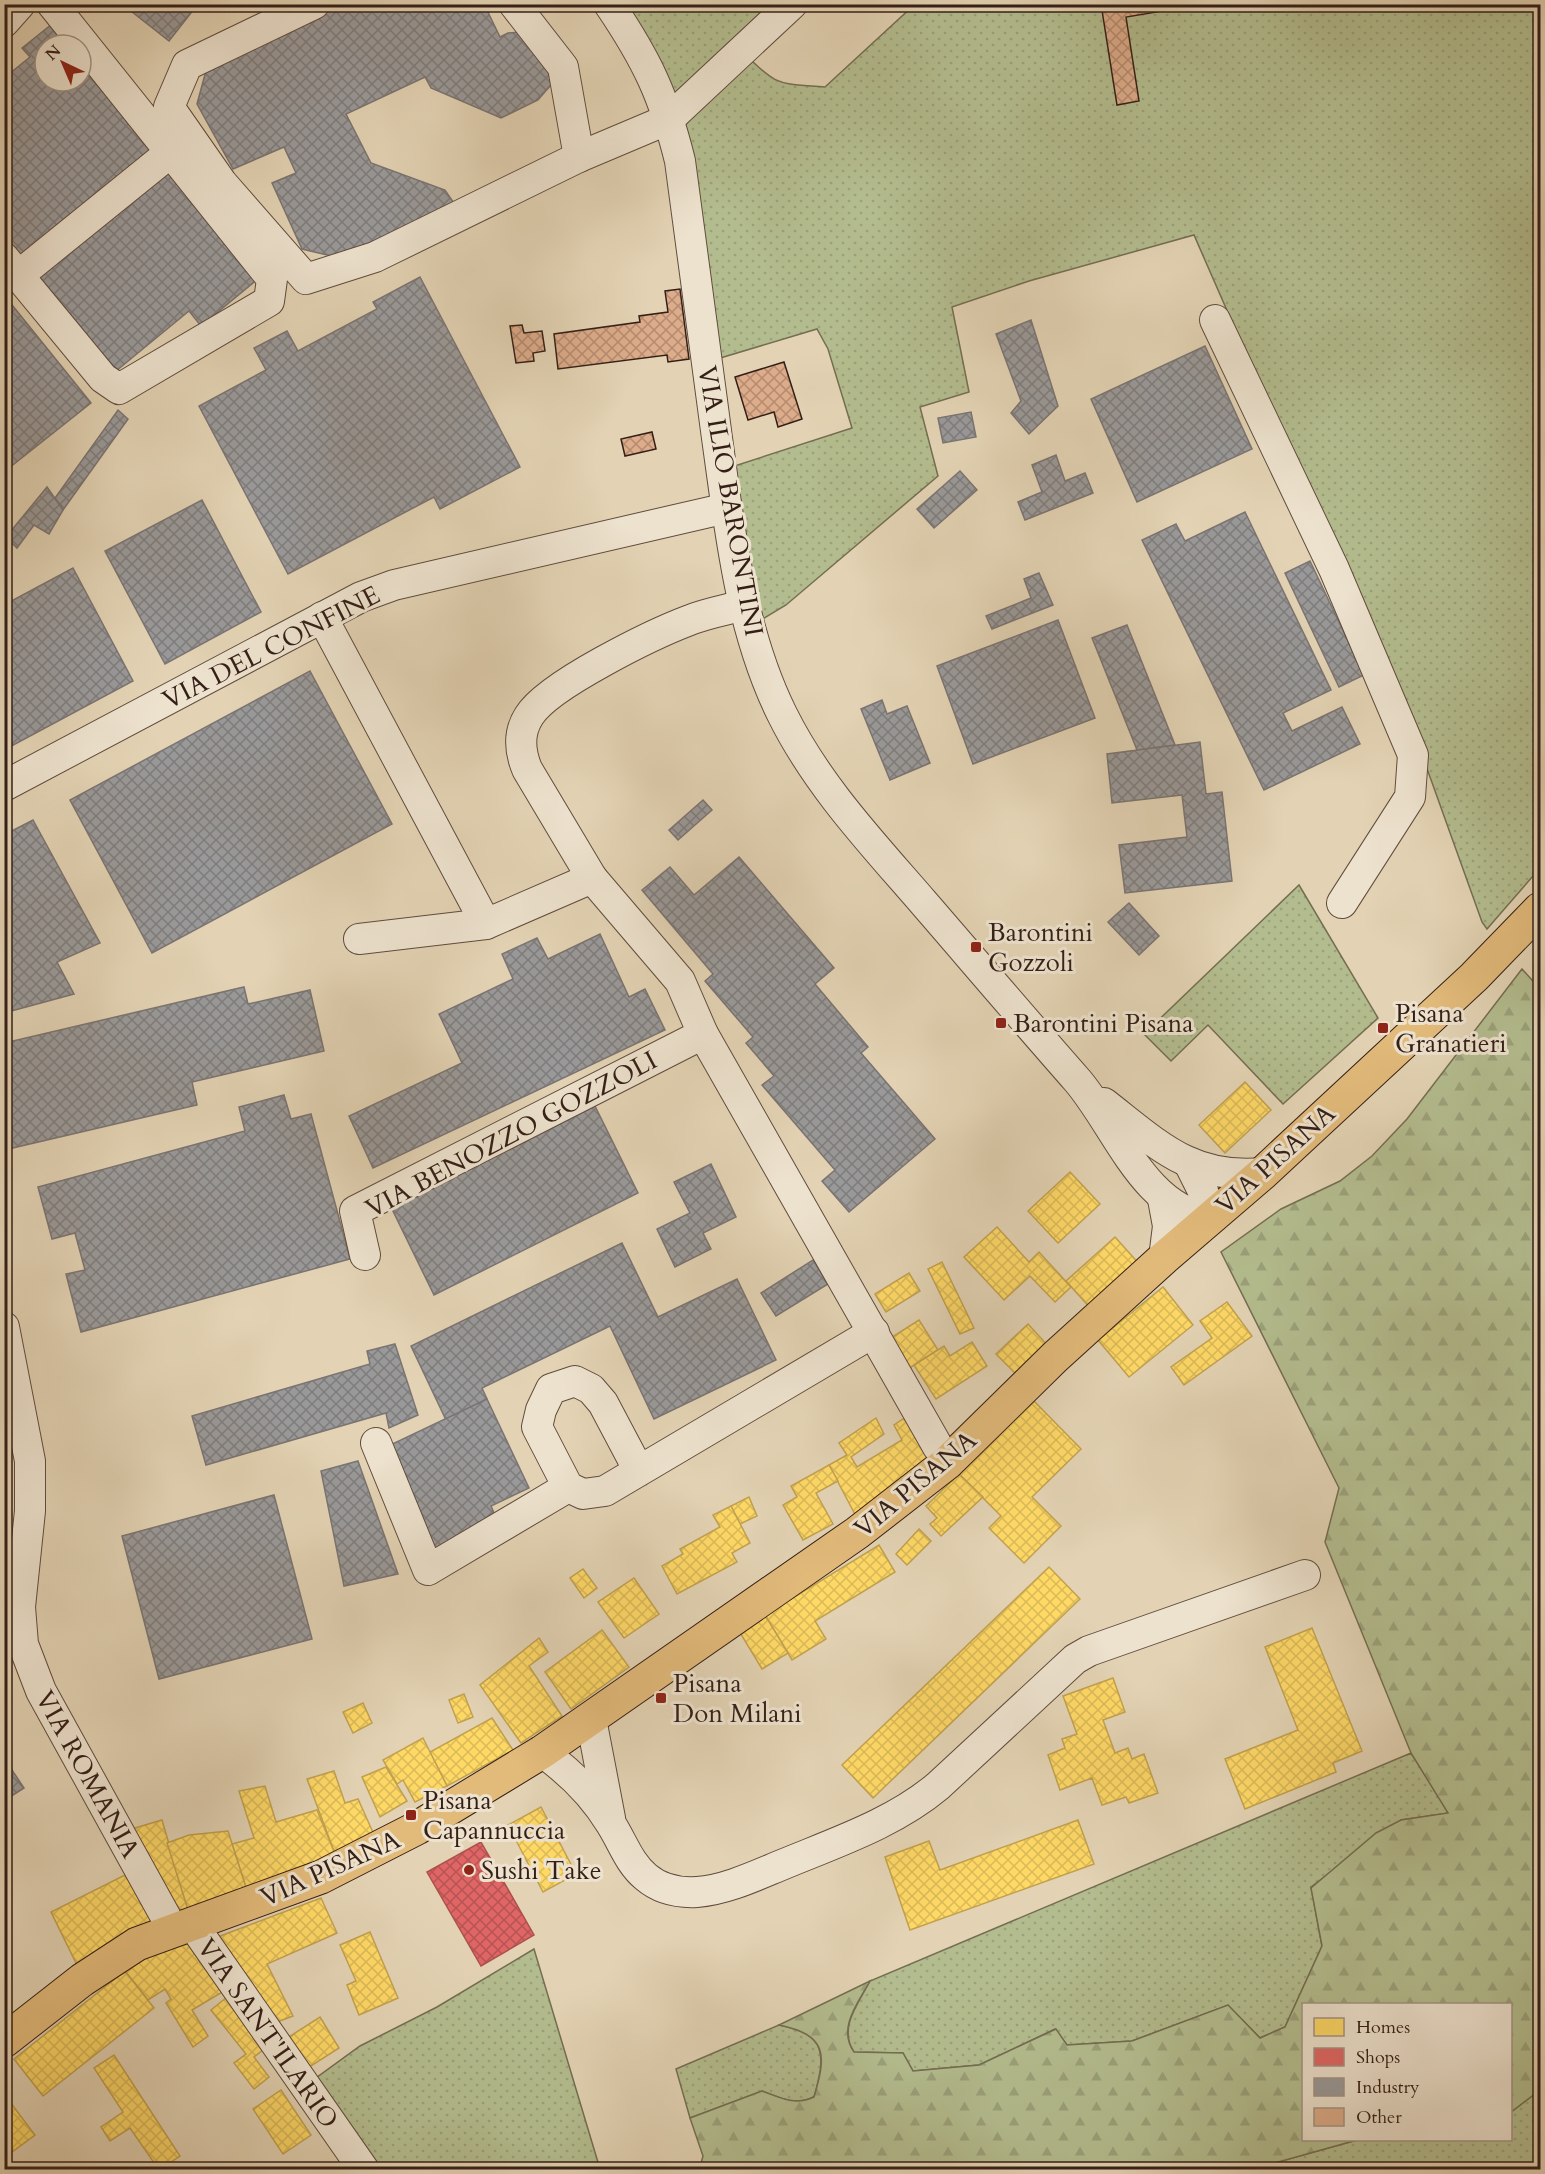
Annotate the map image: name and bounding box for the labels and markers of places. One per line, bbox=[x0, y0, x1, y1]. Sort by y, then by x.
place label: Barontini Gozzoli bbox=[988, 915, 1093, 980]
marker: Barontini Gozzoli bbox=[969, 940, 983, 954]
place label: Pisana Granatieri bbox=[1395, 996, 1506, 1061]
place label: Barontini Pisana bbox=[1013, 1006, 1193, 1041]
marker: Barontini Pisana bbox=[994, 1016, 1008, 1030]
marker: Pisana Granatieri bbox=[1376, 1021, 1390, 1035]
place label: Pisana Don Milani bbox=[673, 1666, 802, 1731]
marker: Pisana Don Milani bbox=[654, 1691, 668, 1705]
place label: Pisana Capannuccia bbox=[423, 1783, 565, 1848]
marker: Pisana Capannuccia bbox=[404, 1808, 418, 1822]
place label: Sushi Take bbox=[481, 1853, 602, 1888]
marker: Sushi Take bbox=[462, 1863, 476, 1877]

